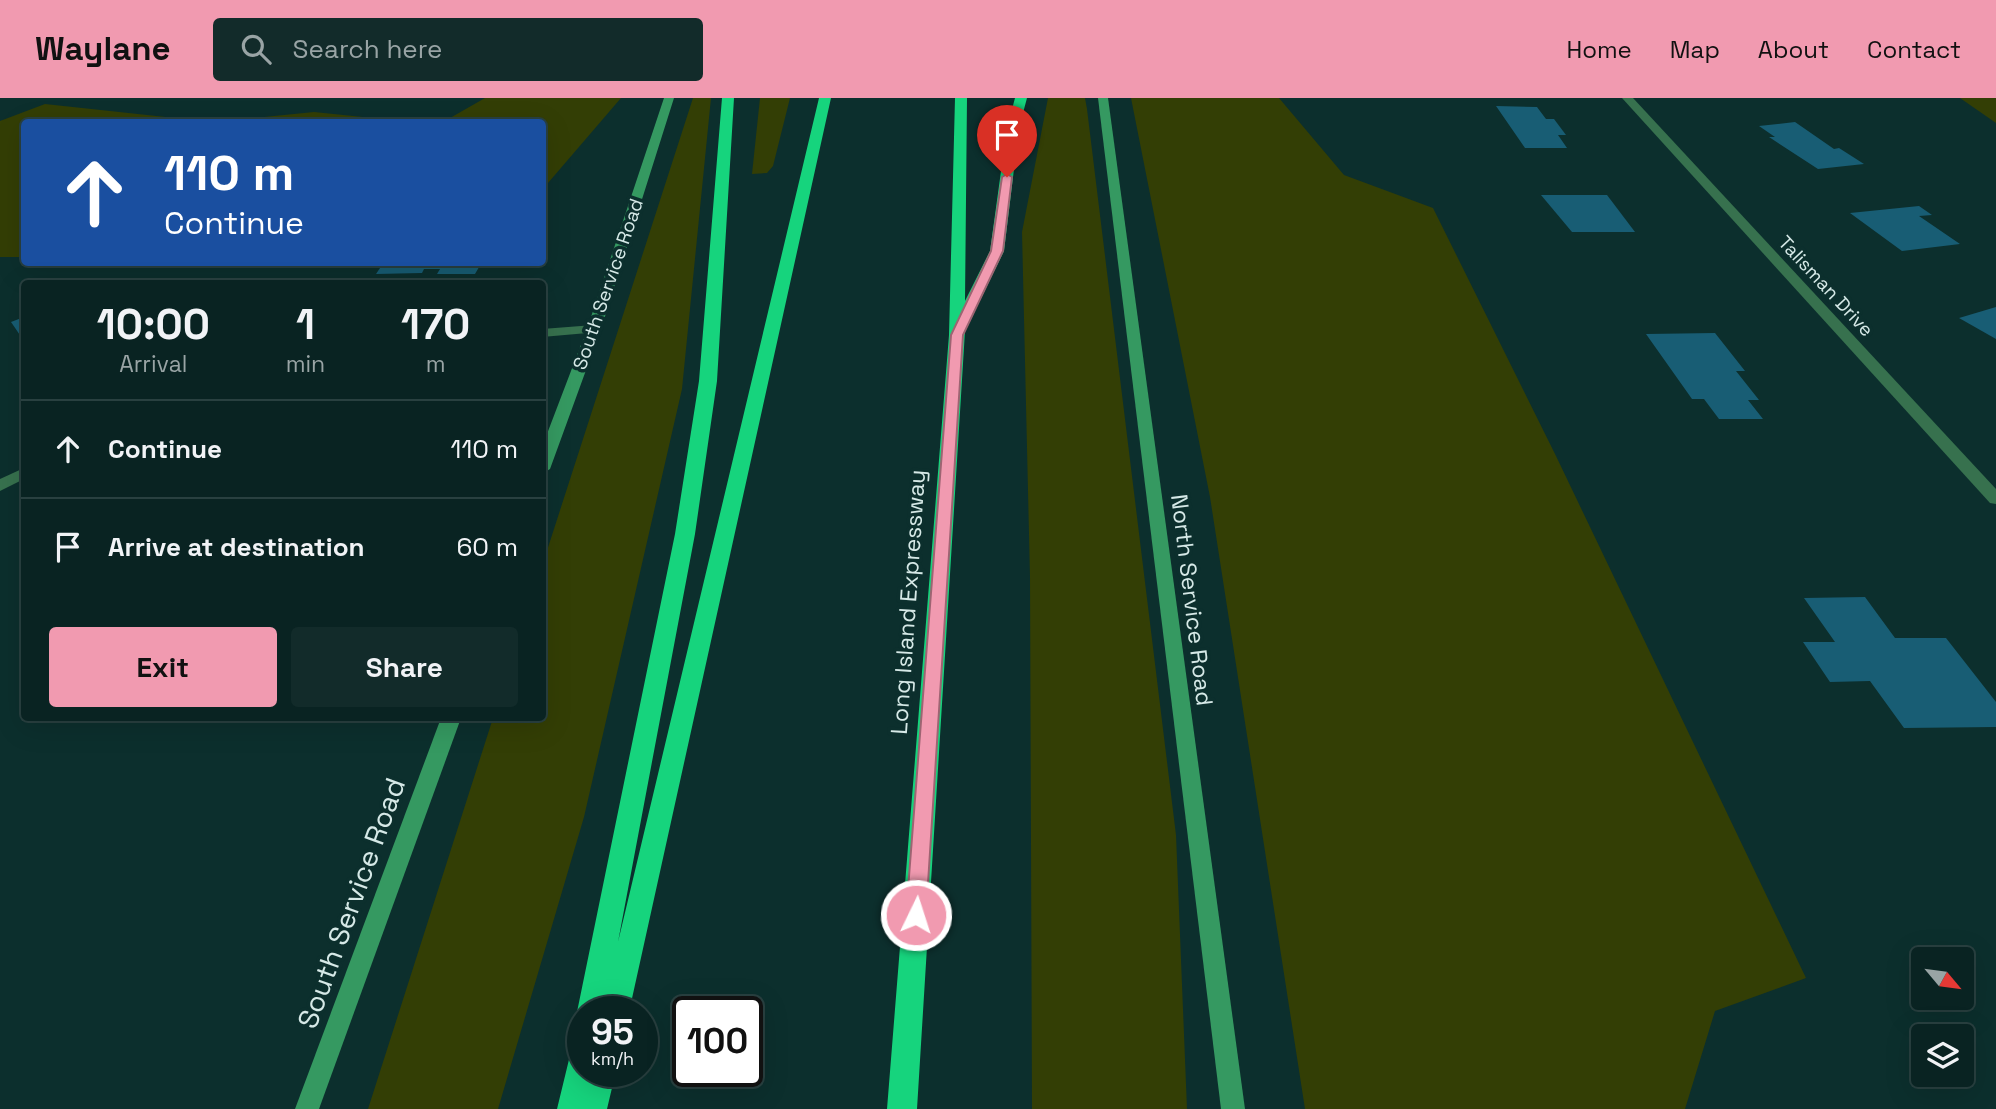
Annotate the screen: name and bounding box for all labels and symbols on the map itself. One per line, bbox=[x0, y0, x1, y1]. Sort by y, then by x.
pin bbox=[977, 105, 1037, 177]
street label: South Service Road bbox=[567, 195, 649, 373]
street label: Talisman Drive bbox=[1773, 230, 1879, 342]
street label: Long Island Expressway bbox=[884, 469, 932, 735]
street label: North Service Road bbox=[1164, 493, 1220, 707]
street label: South Service Road bbox=[289, 773, 413, 1033]
position arrow bbox=[879, 878, 953, 952]
north arrow bbox=[1911, 947, 1974, 1010]
speed limit sign: 100 bbox=[672, 996, 763, 1087]

